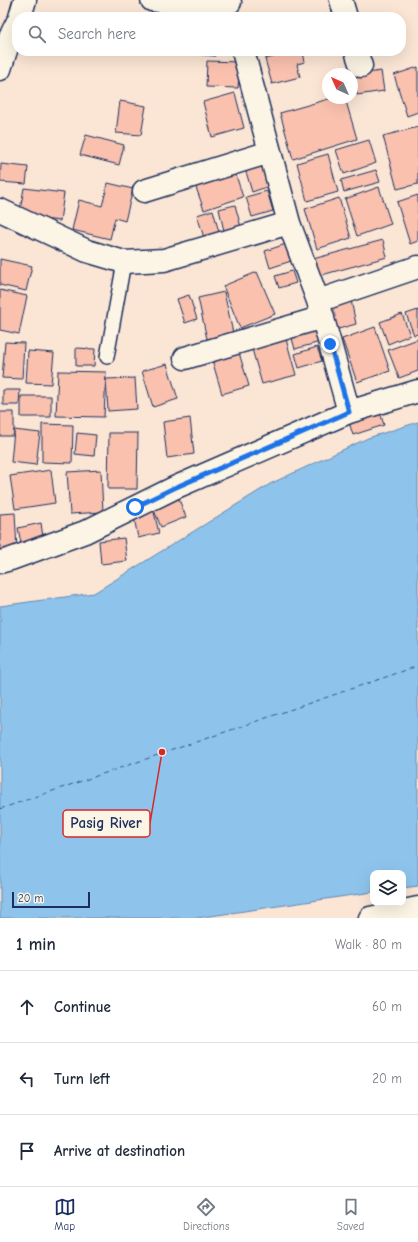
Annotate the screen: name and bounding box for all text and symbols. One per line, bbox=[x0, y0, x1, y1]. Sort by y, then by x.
search box bbox=[12, 12, 406, 56]
icon: search bbox=[26, 23, 48, 45]
text: Search here bbox=[58, 25, 136, 43]
north arrow bbox=[322, 68, 358, 104]
route end bbox=[321, 335, 339, 353]
route start bbox=[126, 498, 144, 516]
callout: Pasig River bbox=[63, 810, 150, 837]
text: Pasig River bbox=[70, 814, 142, 832]
map controls bbox=[370, 870, 406, 906]
button: layers bbox=[370, 870, 406, 906]
scale bar bbox=[12, 890, 90, 909]
text: 20 m bbox=[18, 892, 43, 905]
text: 1 min bbox=[16, 935, 56, 954]
text: Walk · 80 m bbox=[335, 937, 402, 952]
icon: ahead bbox=[16, 996, 38, 1018]
text: Continue bbox=[54, 998, 111, 1016]
text: 60 m bbox=[372, 999, 402, 1014]
icon: left bbox=[16, 1068, 38, 1090]
text: Turn left bbox=[54, 1070, 110, 1088]
text: 20 m bbox=[372, 1071, 402, 1086]
icon: arrive bbox=[16, 1140, 38, 1162]
text: Arrive at destination bbox=[54, 1142, 185, 1160]
tab: Map bbox=[54, 1196, 76, 1233]
tab: Directions bbox=[183, 1196, 230, 1233]
tab: Saved bbox=[337, 1196, 364, 1233]

